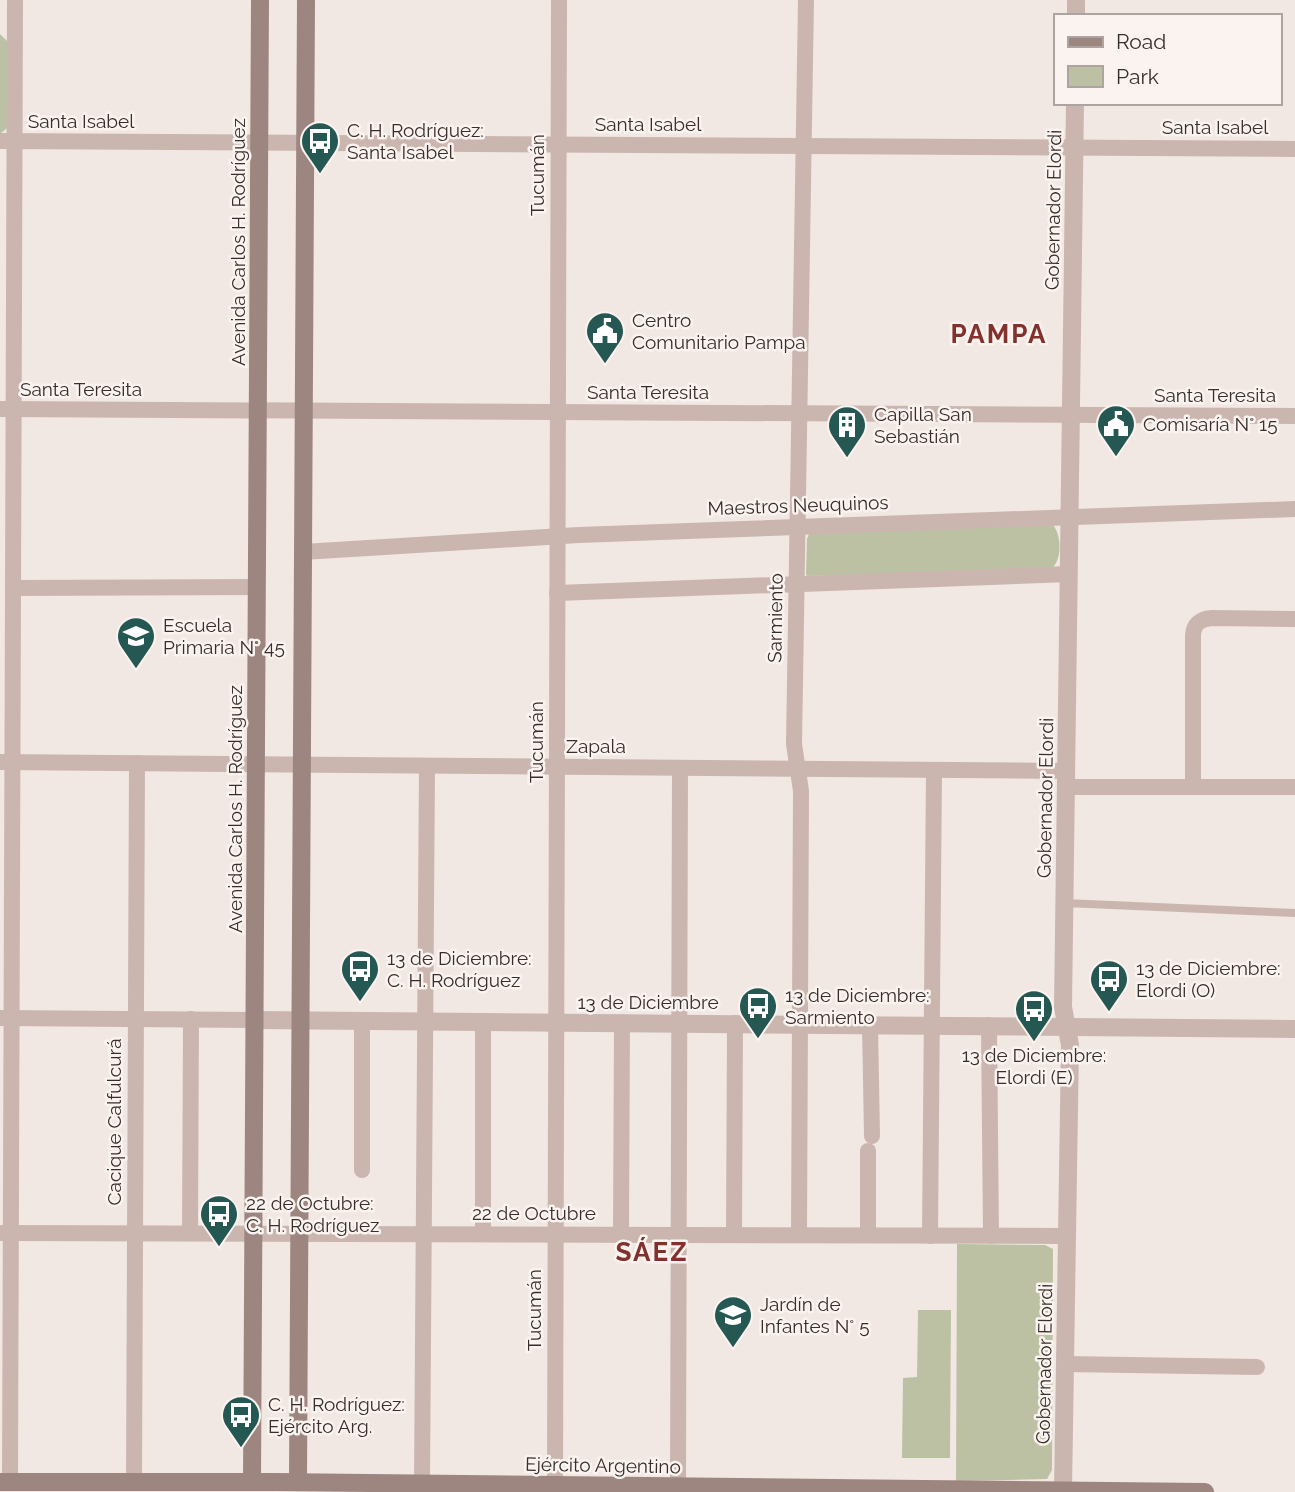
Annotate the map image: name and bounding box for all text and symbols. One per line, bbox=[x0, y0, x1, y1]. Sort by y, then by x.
legend bbox=[1054, 14, 1281, 105]
text: Road bbox=[1116, 29, 1166, 54]
text: Park bbox=[1116, 64, 1159, 89]
street label: Santa Isabel bbox=[28, 110, 135, 132]
street label: Santa Isabel bbox=[595, 113, 702, 135]
street label: Santa Isabel bbox=[1162, 116, 1269, 138]
street label: Avenida Carlos H. Rodríguez bbox=[227, 118, 249, 366]
place label: C. H. Rodríguez: Santa Isabel bbox=[347, 119, 484, 163]
bus stop icon: C. H. Rodríguez: Santa Isabel bbox=[299, 120, 341, 175]
street label: Gobernador Elordi bbox=[1041, 130, 1065, 290]
street label: Tucumán bbox=[526, 134, 548, 216]
place label: Centro Comunitario Pampa bbox=[632, 309, 806, 353]
public building icon: Centro Comunitario Pampa bbox=[584, 310, 626, 365]
district label: PAMPA bbox=[950, 319, 1048, 349]
street label: Santa Teresita bbox=[20, 378, 142, 400]
street label: Santa Teresita bbox=[587, 381, 709, 403]
street label: Santa Teresita bbox=[1154, 384, 1276, 406]
place label: Capilla San Sebastián bbox=[874, 403, 972, 447]
public building icon: Comisaría N° 15 bbox=[1095, 403, 1137, 458]
building icon: Capilla San Sebastián bbox=[826, 404, 868, 459]
place label: Comisaría N° 15 bbox=[1143, 413, 1278, 435]
street label: Maestros Neuquinos bbox=[707, 491, 889, 519]
street label: Sarmiento bbox=[763, 573, 787, 663]
place label: Escuela Primaria N° 45 bbox=[163, 614, 285, 658]
school or university icon: Escuela Primaria N° 45 bbox=[115, 615, 157, 670]
street label: Avenida Carlos H. Rodríguez bbox=[224, 685, 246, 933]
street label: Tucumán bbox=[525, 701, 547, 783]
street label: Gobernador Elordi bbox=[1033, 718, 1057, 878]
street label: Zapala bbox=[566, 735, 626, 757]
place label: 13 de Diciembre: C. H. Rodríguez bbox=[387, 947, 532, 991]
bus stop icon: 13 de Diciembre: C. H. Rodríguez bbox=[339, 948, 381, 1003]
place label: 13 de Diciembre: Elordi (O) bbox=[1136, 957, 1281, 1001]
bus stop icon: 13 de Diciembre: Elordi (O) bbox=[1088, 958, 1130, 1013]
place label: 13 de Diciembre: Sarmiento bbox=[785, 984, 930, 1028]
bus stop icon: 13 de Diciembre: Sarmiento bbox=[737, 985, 779, 1040]
bus stop icon: 13 de Diciembre: Elordi (E) bbox=[1013, 988, 1055, 1043]
street label: 13 de Diciembre bbox=[577, 991, 719, 1013]
street label: Cacique Calfulcurá bbox=[103, 1039, 125, 1205]
place label: 13 de Diciembre: Elordi (E) bbox=[962, 1044, 1106, 1088]
place label: 22 de Octubre: C. H. Rodríguez bbox=[246, 1192, 379, 1236]
bus stop icon: 22 de Octubre: C. H. Rodríguez bbox=[198, 1193, 240, 1248]
street label: 22 de Octubre bbox=[472, 1202, 596, 1224]
district label: SÁEZ bbox=[616, 1237, 688, 1267]
street label: Tucumán bbox=[523, 1269, 545, 1351]
street label: Gobernador Elordi bbox=[1032, 1284, 1056, 1444]
place label: Jardín de Infantes N° 5 bbox=[760, 1293, 870, 1337]
school or university icon: Jardín de Infantes N° 5 bbox=[712, 1294, 754, 1349]
place label: C. H. Rodríguez: Ejército Arg. bbox=[268, 1393, 405, 1437]
bus stop icon: C. H. Rodríguez: Ejército Arg. bbox=[220, 1394, 262, 1449]
street label: Ejército Argentino bbox=[525, 1453, 681, 1477]

